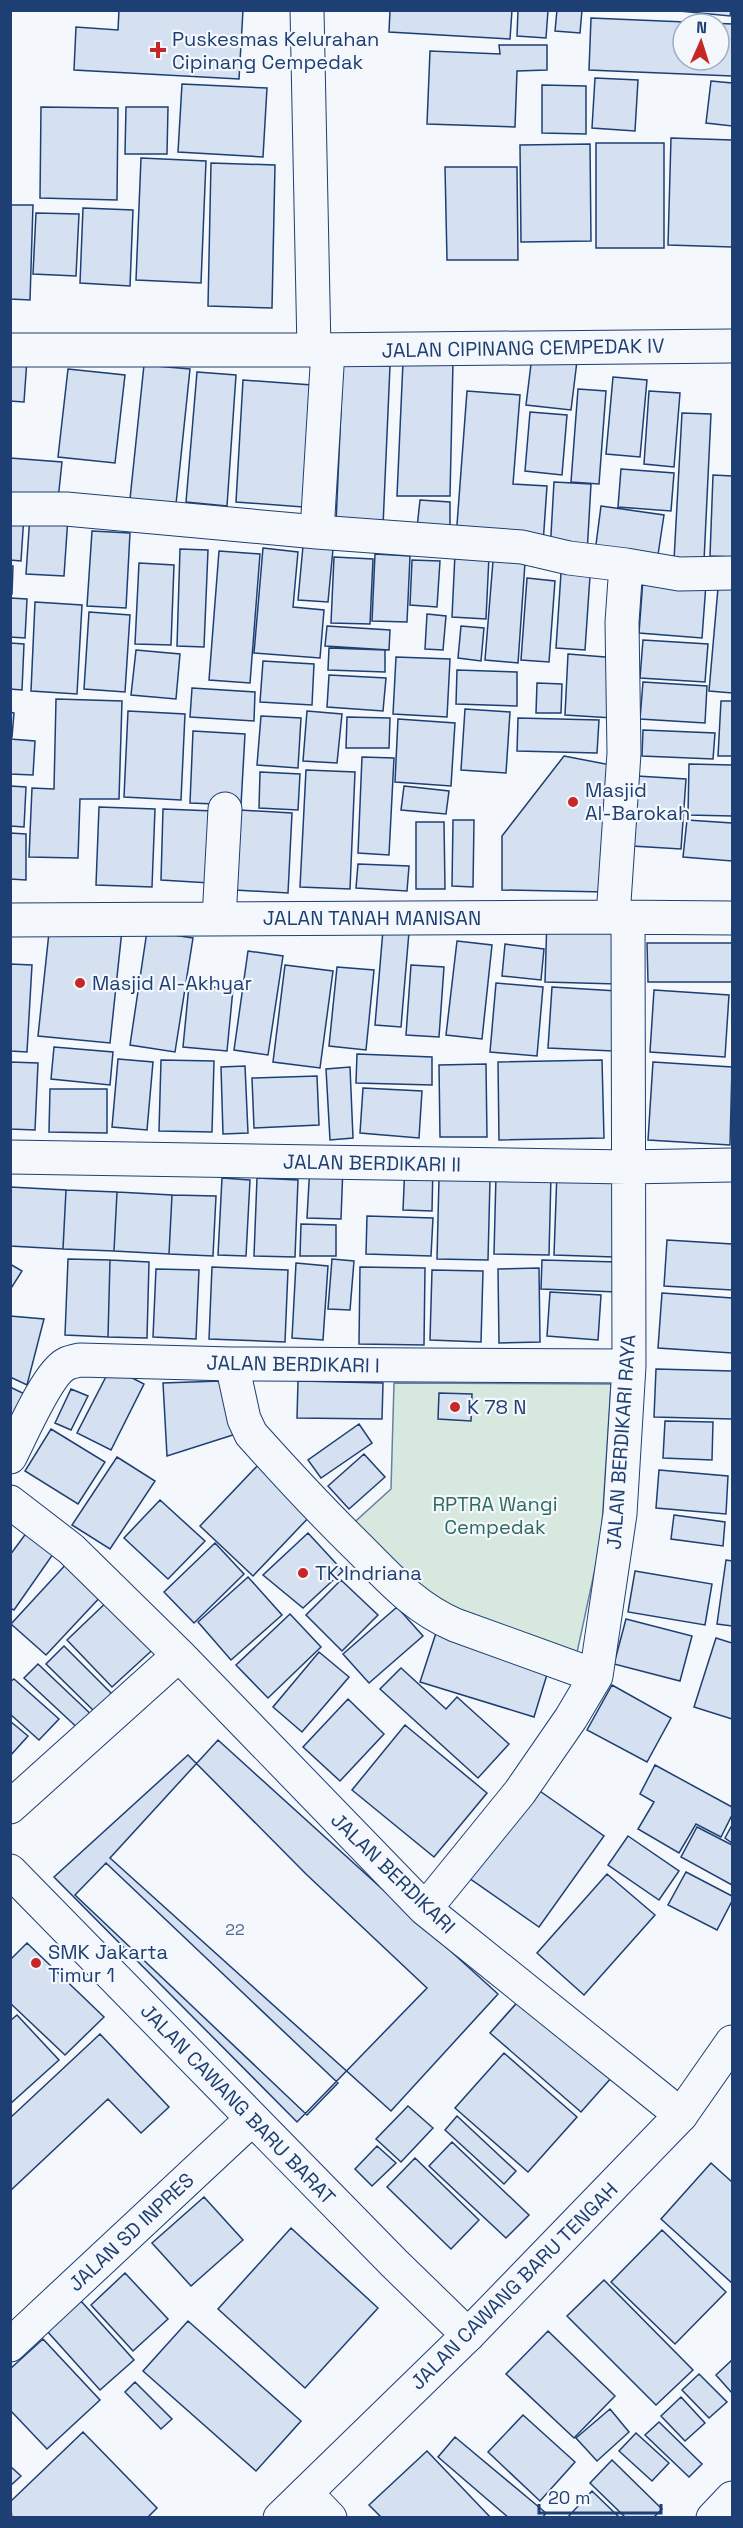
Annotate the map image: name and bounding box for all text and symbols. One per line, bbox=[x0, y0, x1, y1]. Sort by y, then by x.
north arrow bbox=[671, 12, 731, 72]
text: N bbox=[696, 17, 708, 38]
place label: Puskesmas Kelurahan Cipinang Cempedak bbox=[172, 26, 379, 75]
marker: Puskesmas Kelurahan Cipinang Cempedak bbox=[149, 41, 167, 59]
street label: JALAN CIPINANG CEMPEDAK IV bbox=[381, 333, 665, 363]
place label: Masjid Al-Barokah bbox=[585, 777, 690, 826]
marker: Masjid Al-Barokah bbox=[566, 795, 580, 809]
street label: JALAN TANAH MANISAN bbox=[263, 905, 481, 931]
place label: Masjid Al-Akhyar bbox=[92, 970, 252, 996]
marker: Masjid Al-Akhyar bbox=[73, 976, 87, 990]
street label: JALAN BERDIKARI II bbox=[283, 1148, 461, 1178]
street label: JALAN BERDIKARI RAYA bbox=[601, 1333, 642, 1550]
street label: JALAN BERDIKARI I bbox=[206, 1349, 380, 1379]
place label: K 78 N bbox=[467, 1394, 526, 1420]
marker: K 78 N bbox=[448, 1400, 462, 1414]
park label: RPTRA Wangi Cempedak bbox=[432, 1491, 558, 1540]
place label: TK Indriana bbox=[315, 1560, 422, 1586]
marker: TK Indriana bbox=[296, 1566, 310, 1580]
street label: JALAN BERDIKARI bbox=[325, 1807, 461, 1939]
house number: 22 bbox=[225, 1919, 245, 1940]
place label: SMK Jakarta Timur 1 bbox=[48, 1939, 168, 1988]
marker: SMK Jakarta Timur 1 bbox=[29, 1956, 43, 1970]
street label: JALAN CAWANG BARU BARAT bbox=[135, 1998, 341, 2210]
street label: JALAN SD INPRES bbox=[63, 2167, 199, 2297]
street label: JALAN CAWANG BARU TENGAH bbox=[405, 2177, 623, 2395]
scale bar bbox=[539, 2477, 660, 2515]
text: 20 m bbox=[548, 2486, 591, 2509]

